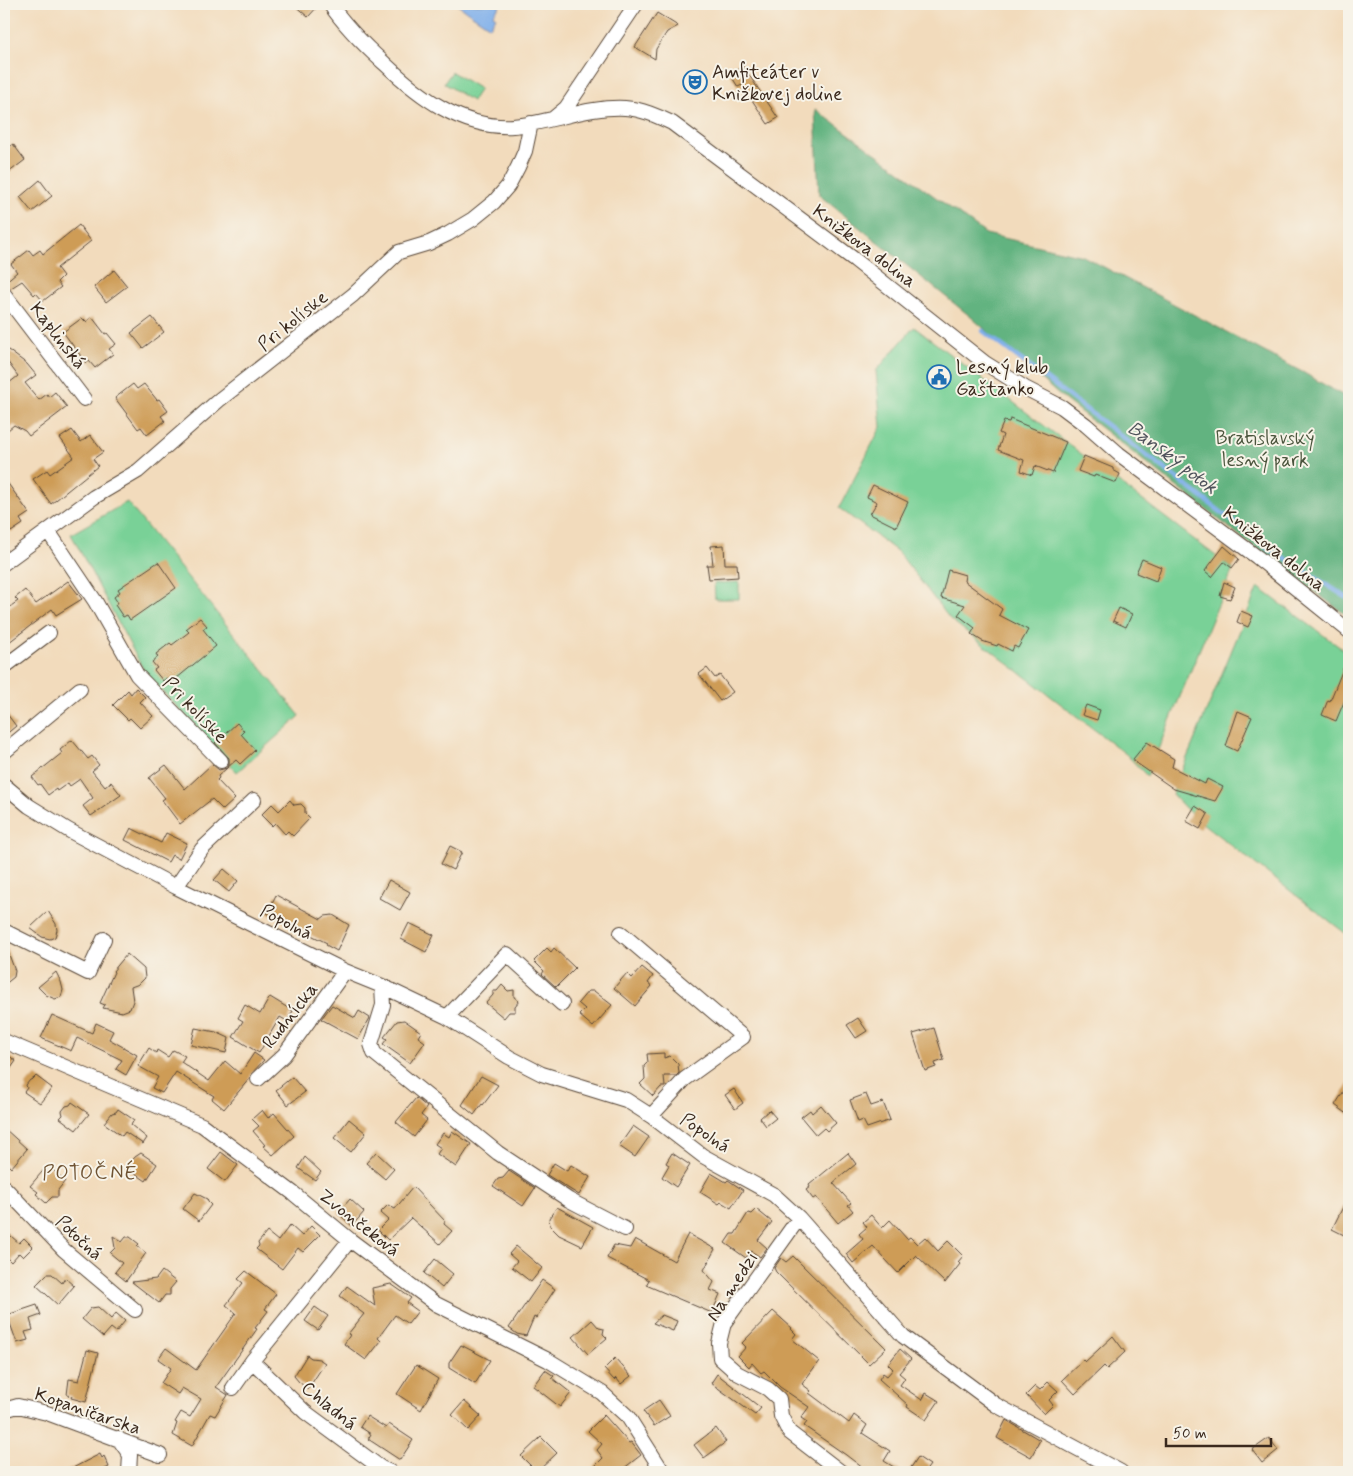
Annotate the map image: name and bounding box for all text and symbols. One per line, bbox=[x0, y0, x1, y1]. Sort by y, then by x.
place label: Amfiteáter v Knižkovej doline bbox=[712, 60, 842, 107]
theatre icon: Amfiteáter v Knižkovej doline bbox=[682, 69, 708, 95]
street label: Knižkova dolina bbox=[807, 199, 921, 293]
street label: Pri kolíske bbox=[253, 285, 333, 357]
street label: Kaplinská bbox=[24, 297, 92, 375]
place label: Lesný klub Gaštanko bbox=[956, 355, 1048, 402]
public building icon: Lesný klub Gaštanko bbox=[926, 364, 952, 390]
water label: Banský potok bbox=[1121, 415, 1223, 501]
park label: Bratislavský lesný park bbox=[1215, 426, 1315, 474]
street label: Knižkova dolina bbox=[1218, 501, 1331, 597]
street label: Pri kolíske bbox=[157, 671, 233, 749]
street label: Popolná bbox=[256, 899, 317, 946]
street label: Rudnícka bbox=[256, 978, 324, 1054]
street label: Popolná bbox=[675, 1107, 735, 1159]
district label: POTOČNÉ bbox=[42, 1160, 138, 1187]
street label: Zvončeková bbox=[313, 1183, 405, 1263]
street label: Potočná bbox=[50, 1210, 108, 1266]
street label: Na medzi bbox=[701, 1247, 764, 1326]
street label: Chladná bbox=[296, 1376, 362, 1436]
street label: Kopaničarska bbox=[31, 1382, 144, 1441]
scale bar bbox=[1166, 1416, 1270, 1448]
text: 50 m bbox=[1173, 1424, 1207, 1444]

